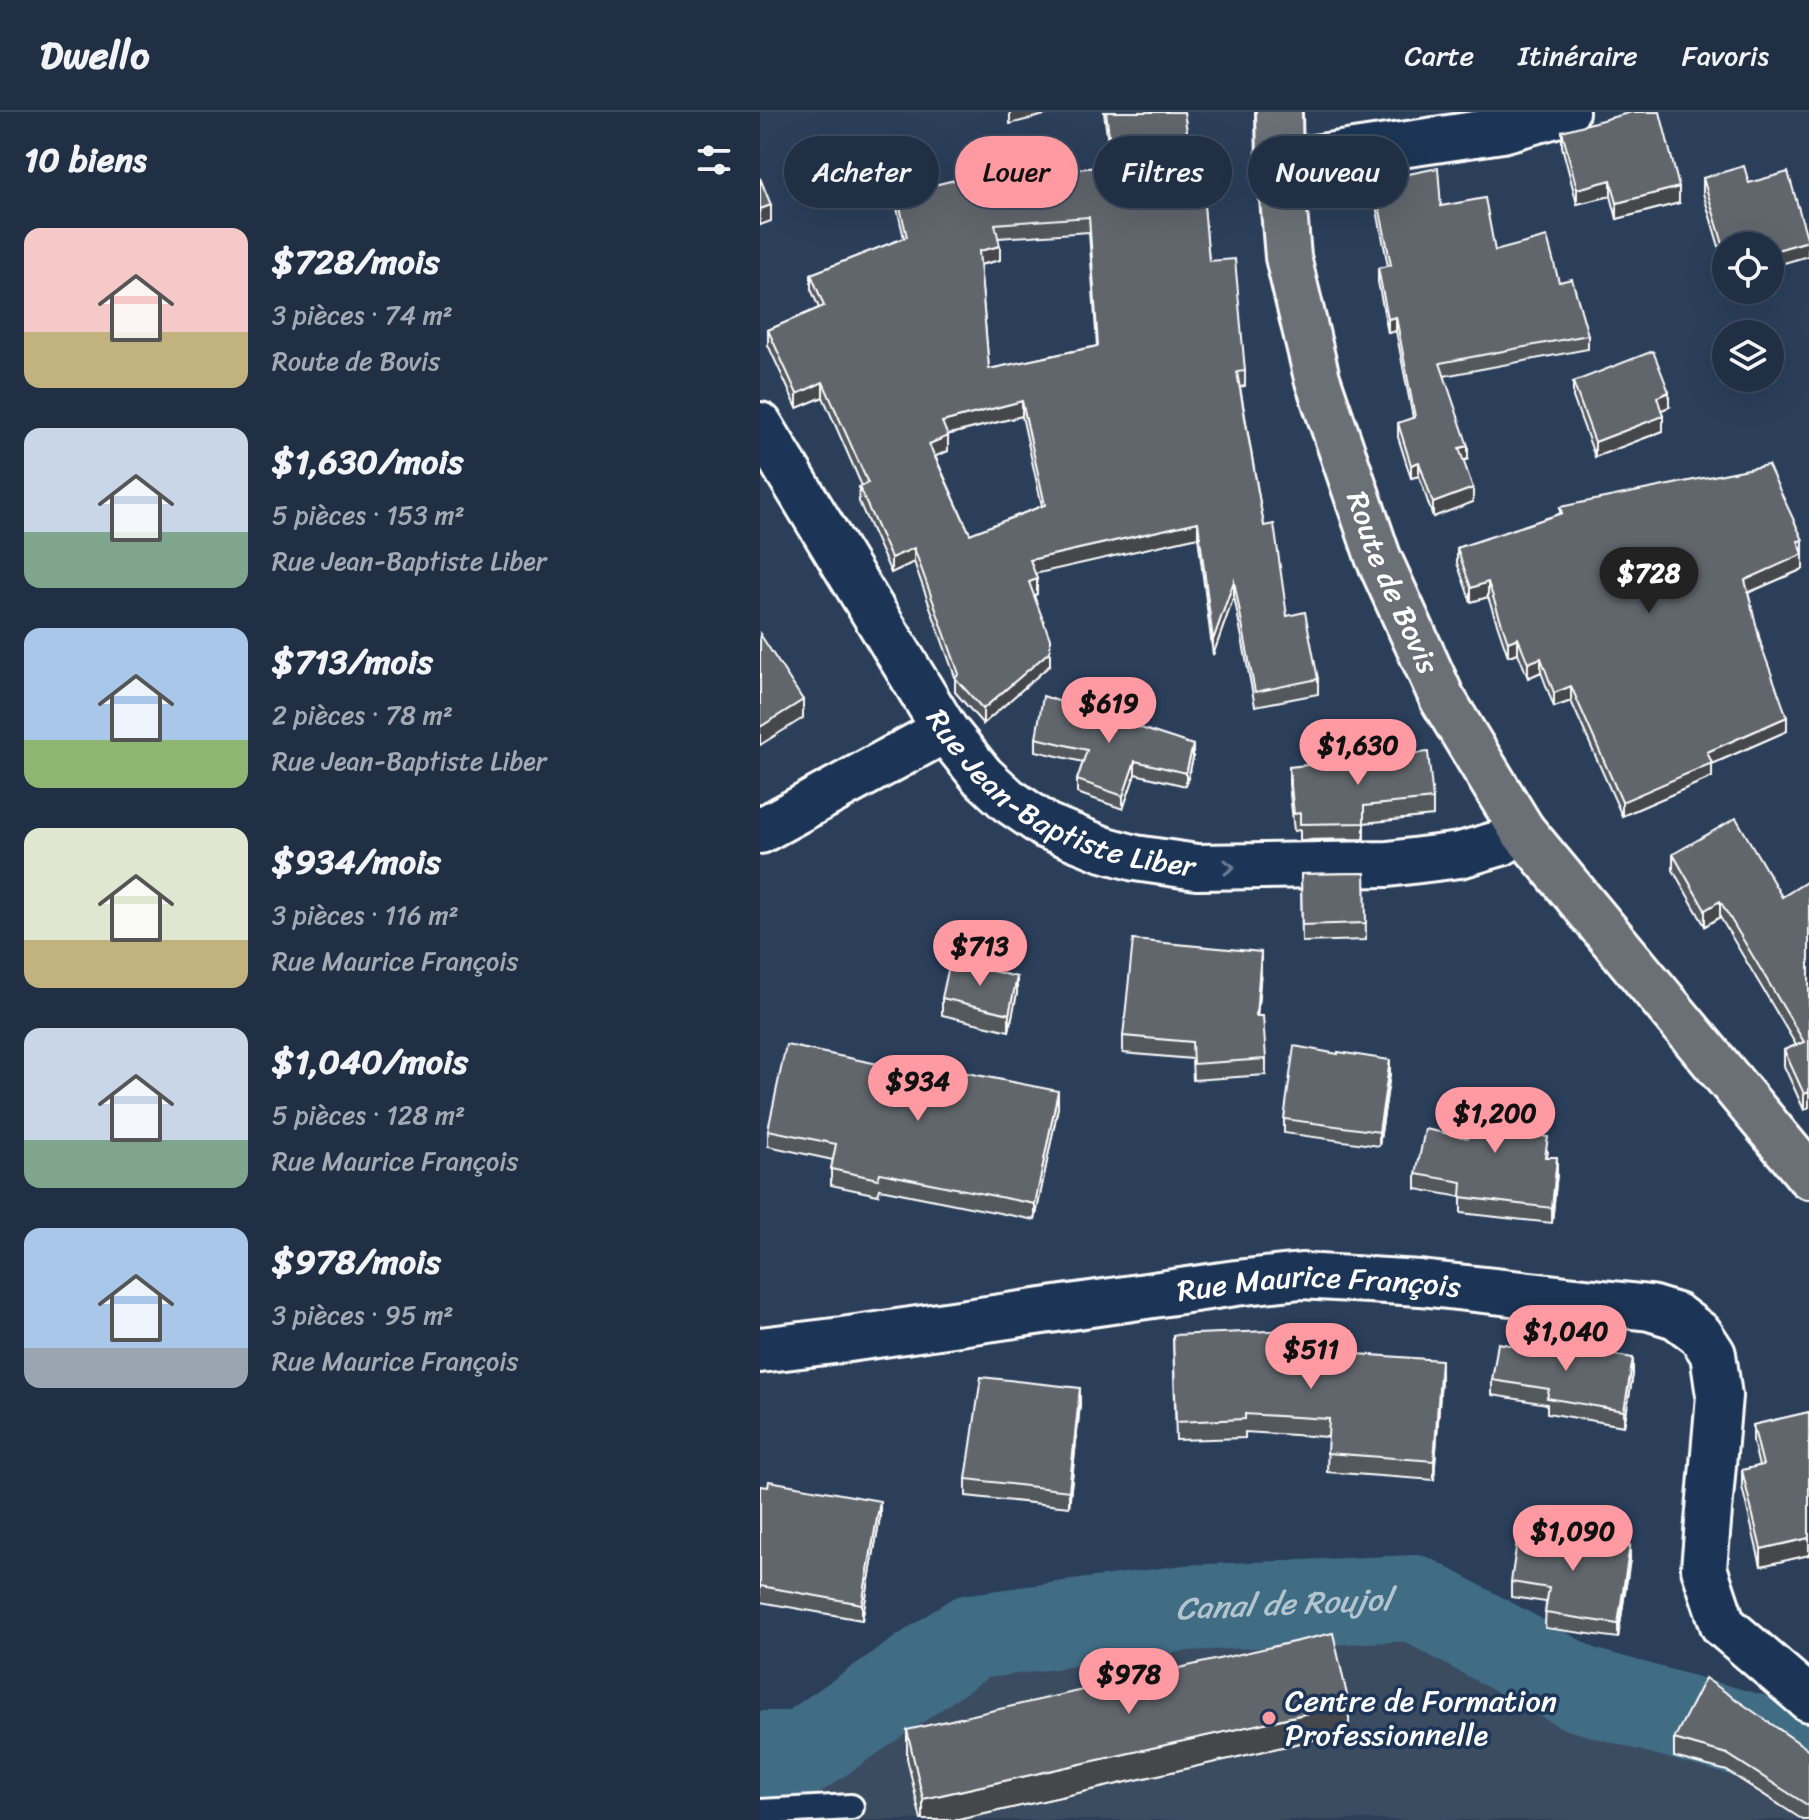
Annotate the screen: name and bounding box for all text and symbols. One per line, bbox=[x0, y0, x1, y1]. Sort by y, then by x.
text: Dwello bbox=[40, 22, 149, 89]
text: Carte bbox=[1404, 31, 1474, 80]
text: Itinéraire bbox=[1518, 31, 1638, 80]
text: Favoris bbox=[1682, 31, 1769, 80]
text: 10 biens bbox=[24, 130, 147, 190]
chip: Acheter bbox=[784, 136, 939, 208]
chip: Louer bbox=[955, 136, 1078, 208]
chip: Filtres bbox=[1094, 136, 1232, 208]
chip: Nouveau bbox=[1248, 136, 1408, 208]
icon: filters bbox=[692, 138, 736, 182]
text: $728/mois bbox=[272, 232, 440, 292]
map controls bbox=[1712, 232, 1784, 392]
button: locate bbox=[1712, 232, 1784, 304]
icon: home bbox=[88, 260, 184, 356]
text: 3 pièces · 74 m² bbox=[272, 292, 453, 338]
button: layers bbox=[1712, 320, 1784, 392]
text: Route de Bovis bbox=[272, 338, 440, 384]
text: $1,630/mois bbox=[272, 432, 463, 492]
icon: home bbox=[88, 460, 184, 556]
street label: Route de Bovis bbox=[1331, 484, 1455, 683]
text: 5 pièces · 153 m² bbox=[272, 492, 465, 538]
text: Rue Jean-Baptiste Liber bbox=[272, 538, 547, 584]
pin: $728 bbox=[1602, 547, 1696, 615]
text: $728 bbox=[1617, 550, 1681, 596]
text: $713/mois bbox=[272, 632, 433, 692]
icon: home bbox=[88, 660, 184, 756]
pin: $619 bbox=[1062, 677, 1156, 745]
text: $619 bbox=[1079, 680, 1139, 726]
text: 2 pièces · 78 m² bbox=[272, 692, 453, 738]
street label: Rue Jean-Baptiste Liber bbox=[911, 698, 1200, 894]
pin: $1,630 bbox=[1293, 719, 1423, 787]
text: $1,630 bbox=[1317, 722, 1399, 768]
text: Rue Jean-Baptiste Liber bbox=[272, 738, 547, 784]
text: $934/mois bbox=[272, 832, 441, 892]
one-way arrow bbox=[1223, 858, 1236, 876]
icon: home bbox=[88, 860, 184, 956]
text: 3 pièces · 116 m² bbox=[272, 892, 459, 938]
pin: $713 bbox=[933, 920, 1027, 988]
text: $713 bbox=[951, 923, 1009, 969]
text: Rue Maurice François bbox=[272, 938, 518, 984]
text: $1,040/mois bbox=[272, 1032, 468, 1092]
pin: $934 bbox=[871, 1055, 965, 1123]
text: $934 bbox=[886, 1058, 950, 1104]
icon: home bbox=[88, 1060, 184, 1156]
pin: $1,200 bbox=[1430, 1087, 1560, 1155]
text: $1,200 bbox=[1453, 1090, 1537, 1136]
text: 5 pièces · 128 m² bbox=[272, 1092, 465, 1138]
text: Rue Maurice François bbox=[272, 1138, 518, 1184]
text: $978/mois bbox=[272, 1232, 441, 1292]
street label: Rue Maurice François bbox=[1174, 1249, 1464, 1318]
icon: home bbox=[88, 1260, 184, 1356]
text: 3 pièces · 95 m² bbox=[272, 1292, 454, 1338]
pin: $1,040 bbox=[1501, 1305, 1631, 1373]
text: $1,040 bbox=[1524, 1308, 1608, 1354]
pin: $511 bbox=[1264, 1323, 1358, 1391]
text: $511 bbox=[1283, 1326, 1339, 1372]
text: Rue Maurice François bbox=[272, 1338, 518, 1384]
pin: $1,090 bbox=[1508, 1505, 1638, 1573]
text: $1,090 bbox=[1531, 1508, 1615, 1554]
water label: Canal de Roujol bbox=[1175, 1570, 1399, 1637]
pin: $978 bbox=[1082, 1648, 1176, 1716]
text: $978 bbox=[1097, 1651, 1161, 1697]
place label: Centre de Formation Professionnelle bbox=[1285, 1674, 1557, 1762]
marker: Centre de Formation Professionnelle bbox=[1260, 1709, 1278, 1727]

